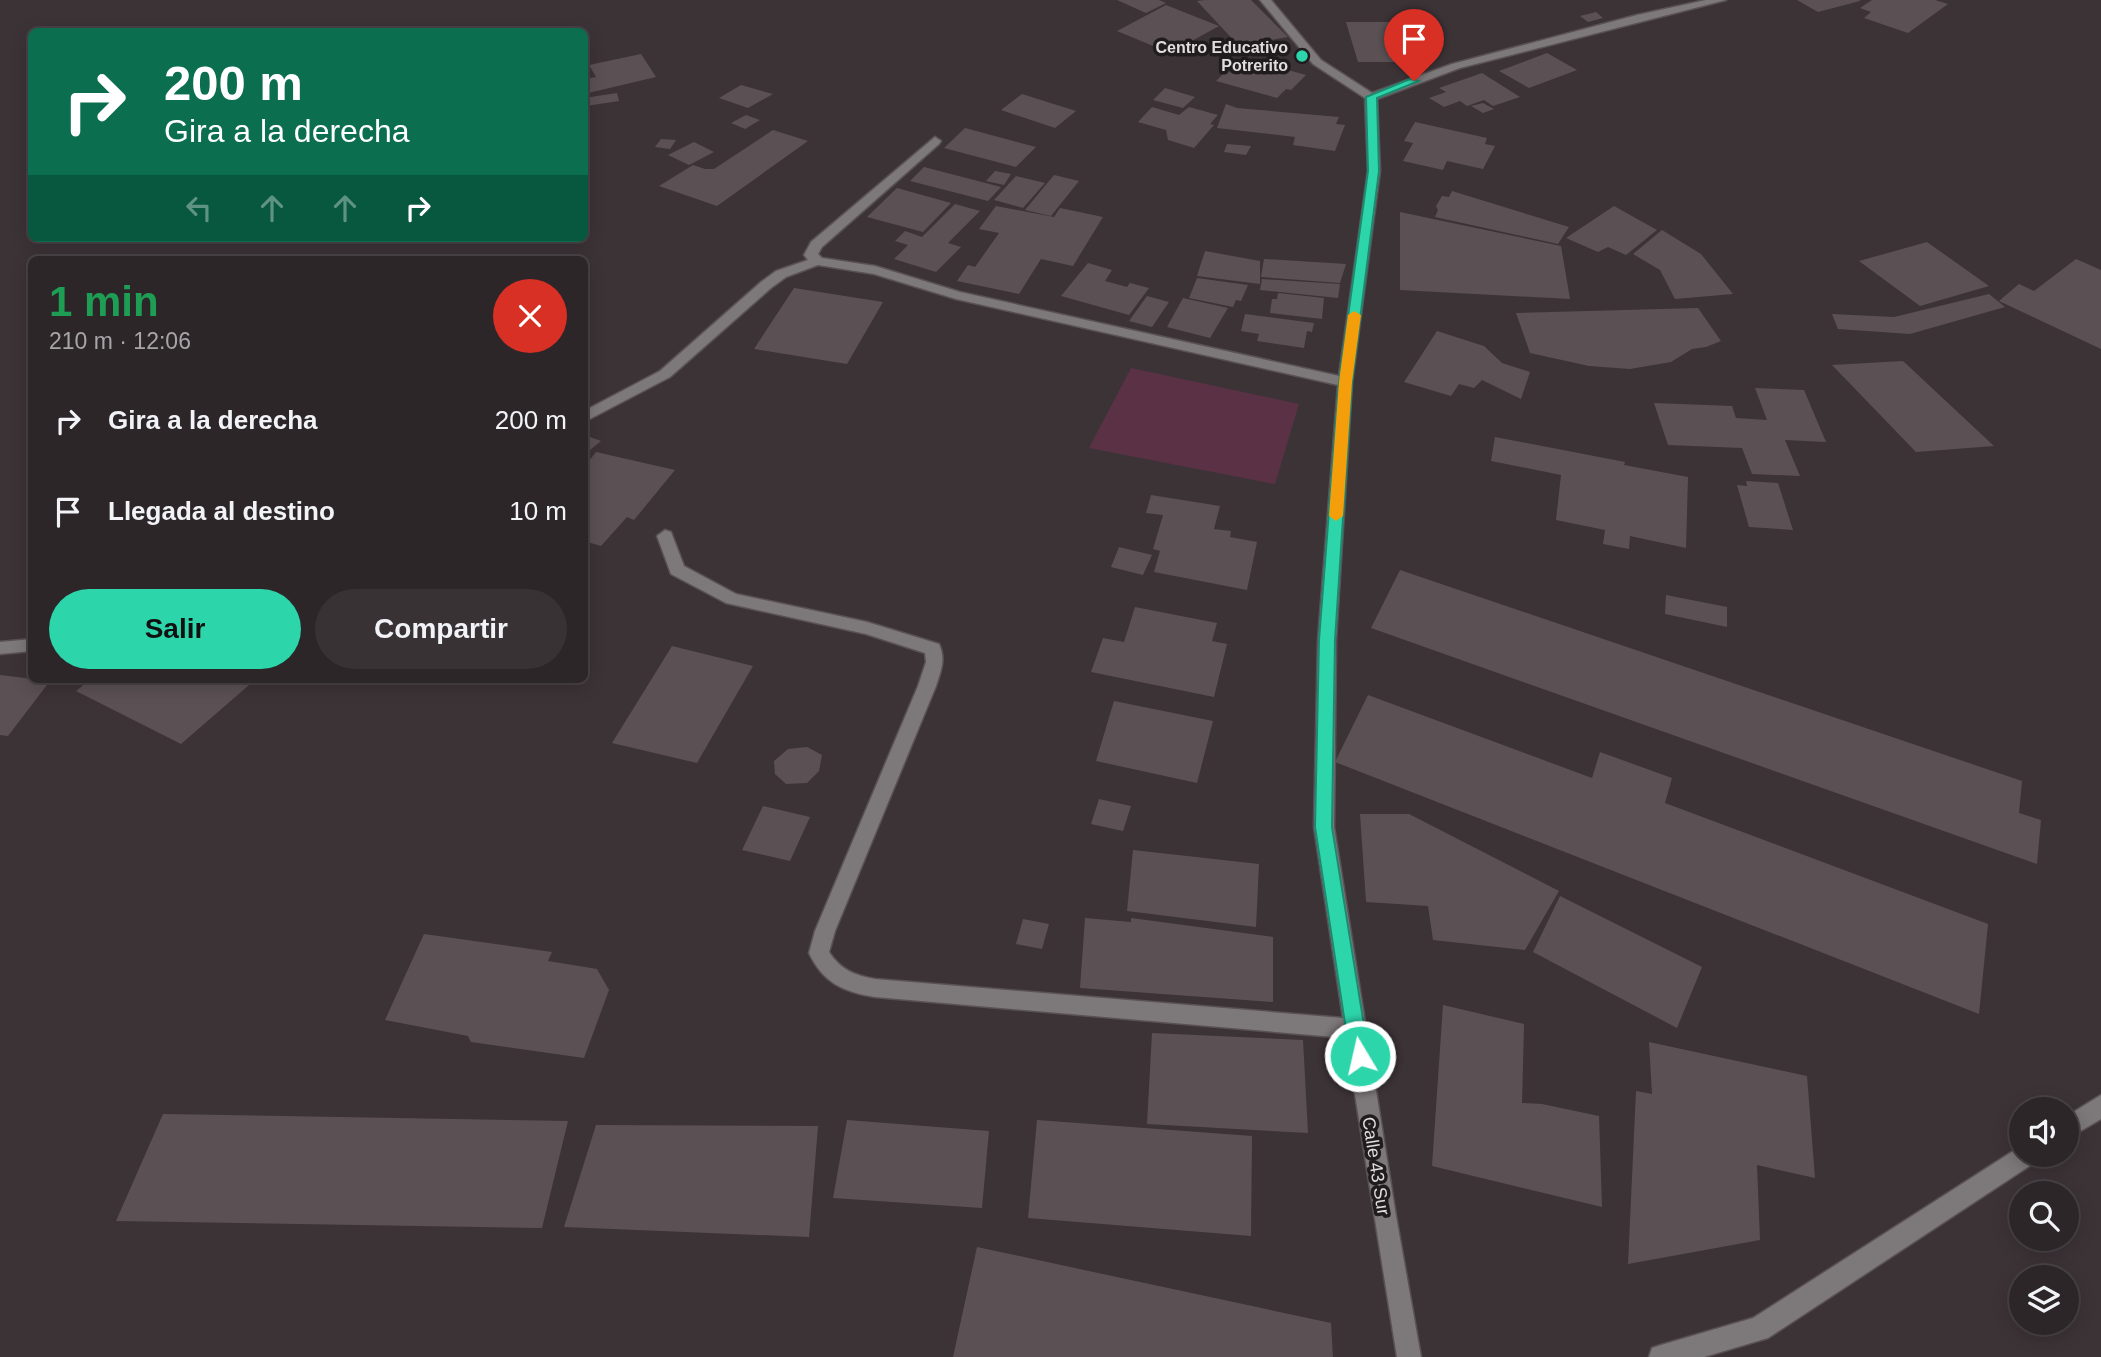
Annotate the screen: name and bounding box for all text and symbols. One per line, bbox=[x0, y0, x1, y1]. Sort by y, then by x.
pin bbox=[1384, 9, 1444, 81]
icon: arrive bbox=[1395, 20, 1433, 58]
place label: Centro Educativo Potrerito bbox=[1156, 39, 1288, 74]
marker: Centro Educativo Potrerito bbox=[1294, 48, 1310, 64]
icon: right bbox=[49, 56, 140, 147]
text: 200 m bbox=[164, 56, 303, 110]
text: Gira a la derecha bbox=[164, 113, 409, 149]
icon: left bbox=[180, 189, 218, 227]
icon: ahead bbox=[253, 189, 291, 227]
icon: ahead bbox=[326, 189, 364, 227]
icon: right bbox=[399, 189, 437, 227]
text: 1 min bbox=[49, 278, 159, 325]
button: close bbox=[493, 279, 567, 353]
text: 210 m · 12:06 bbox=[49, 328, 191, 354]
icon: right bbox=[49, 402, 87, 440]
text: Gira a la derecha bbox=[108, 405, 318, 435]
text: 200 m bbox=[495, 405, 567, 435]
icon: arrive bbox=[49, 493, 87, 531]
text: Llegada al destino bbox=[108, 496, 335, 526]
text: 10 m bbox=[509, 496, 567, 526]
button: Salir bbox=[49, 589, 301, 669]
button: Compartir bbox=[315, 589, 567, 669]
position arrow bbox=[1323, 1019, 1397, 1093]
map controls bbox=[2009, 1097, 2079, 1335]
button: sound bbox=[2009, 1097, 2079, 1167]
street label: Calle 43 Sur bbox=[1358, 1116, 1394, 1216]
button: search bbox=[2009, 1181, 2079, 1251]
button: layers bbox=[2009, 1265, 2079, 1335]

